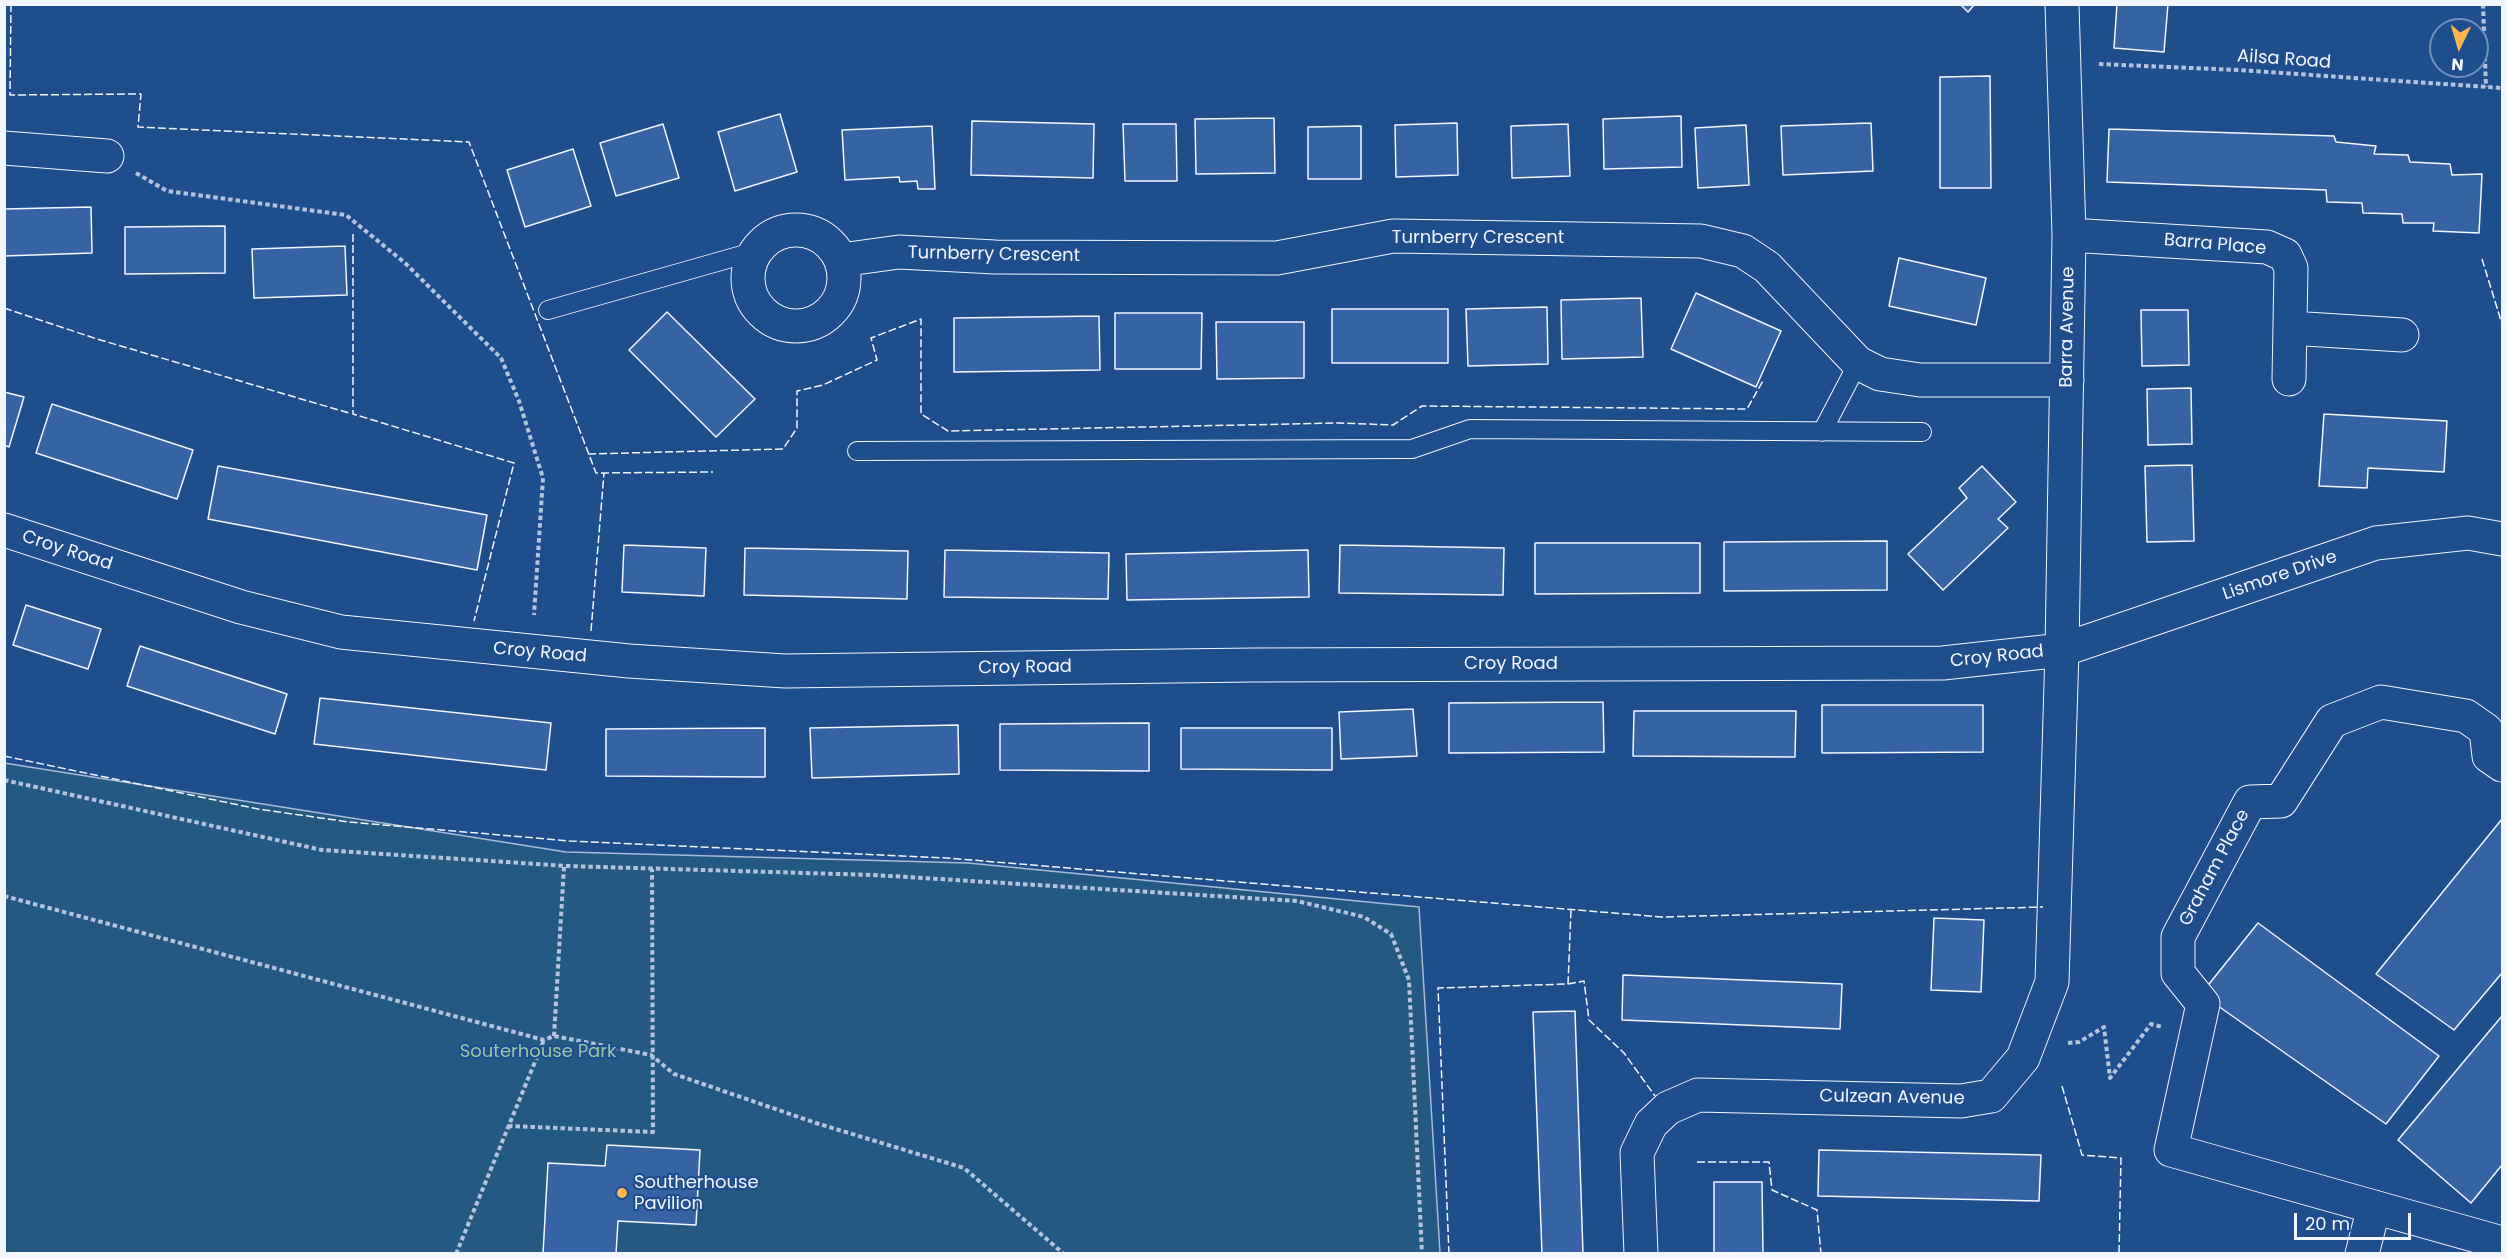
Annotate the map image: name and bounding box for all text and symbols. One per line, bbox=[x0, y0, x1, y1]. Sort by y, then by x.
north arrow bbox=[2429, 18, 2489, 78]
street label: Ailsa Road bbox=[2236, 46, 2332, 74]
text: N bbox=[2451, 52, 2465, 76]
street label: Turnberry Crescent bbox=[1392, 227, 1564, 249]
street label: Barra Place bbox=[2163, 230, 2267, 260]
street label: Turnberry Crescent bbox=[908, 243, 1080, 267]
street label: Barra Avenue bbox=[2056, 266, 2080, 388]
street label: Croy Road bbox=[19, 526, 115, 576]
street label: Lismore Drive bbox=[2220, 546, 2340, 606]
street label: Croy Road bbox=[492, 638, 588, 668]
street label: Croy Road bbox=[1949, 641, 2045, 673]
street label: Croy Road bbox=[1464, 653, 1558, 675]
street label: Croy Road bbox=[978, 656, 1072, 680]
street label: Graham Place bbox=[2175, 806, 2255, 930]
park label: Souterhouse Park bbox=[460, 1041, 616, 1063]
street label: Culzean Avenue bbox=[1819, 1086, 1965, 1110]
place label: Southerhouse Pavilion bbox=[634, 1172, 759, 1214]
marker: Southerhouse Pavilion bbox=[615, 1186, 629, 1200]
scale bar bbox=[2297, 1201, 2414, 1239]
text: 20 m bbox=[2305, 1211, 2350, 1236]

